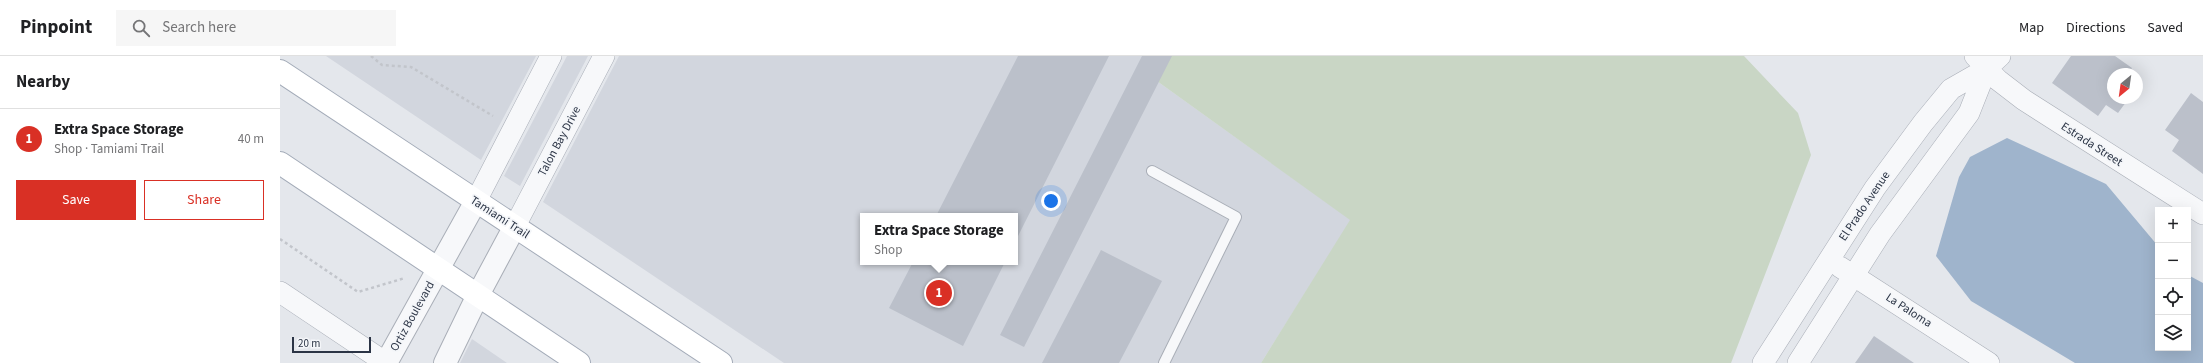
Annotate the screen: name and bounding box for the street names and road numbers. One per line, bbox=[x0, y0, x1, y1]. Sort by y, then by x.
street label: Talon Bay Drive bbox=[534, 103, 585, 179]
street label: Estrada Street bbox=[2058, 118, 2126, 171]
street label: El Prado Avenue bbox=[1835, 168, 1894, 245]
street label: Tamiami Trail bbox=[467, 192, 533, 243]
street label: Ortiz Boulevard bbox=[386, 278, 439, 354]
street label: La Paloma bbox=[1882, 289, 1935, 332]

